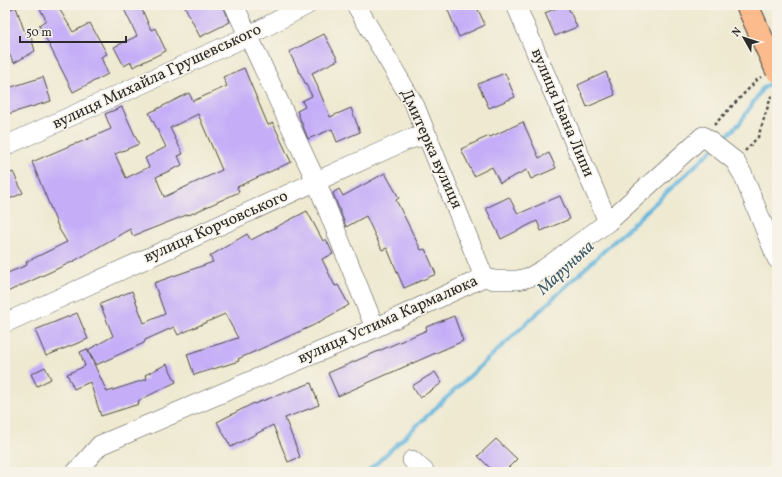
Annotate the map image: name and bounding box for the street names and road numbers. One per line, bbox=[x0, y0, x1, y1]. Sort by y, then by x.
street label: вулиця Михайла Грушевського bbox=[49, 19, 265, 135]
street label: вулиця Івана Липи bbox=[525, 45, 599, 181]
street label: Дмитерка вулиця bbox=[395, 86, 467, 212]
street label: вулиця Корчовського bbox=[140, 185, 292, 269]
street label: вулиця Устима Кармалюка bbox=[294, 270, 482, 370]

